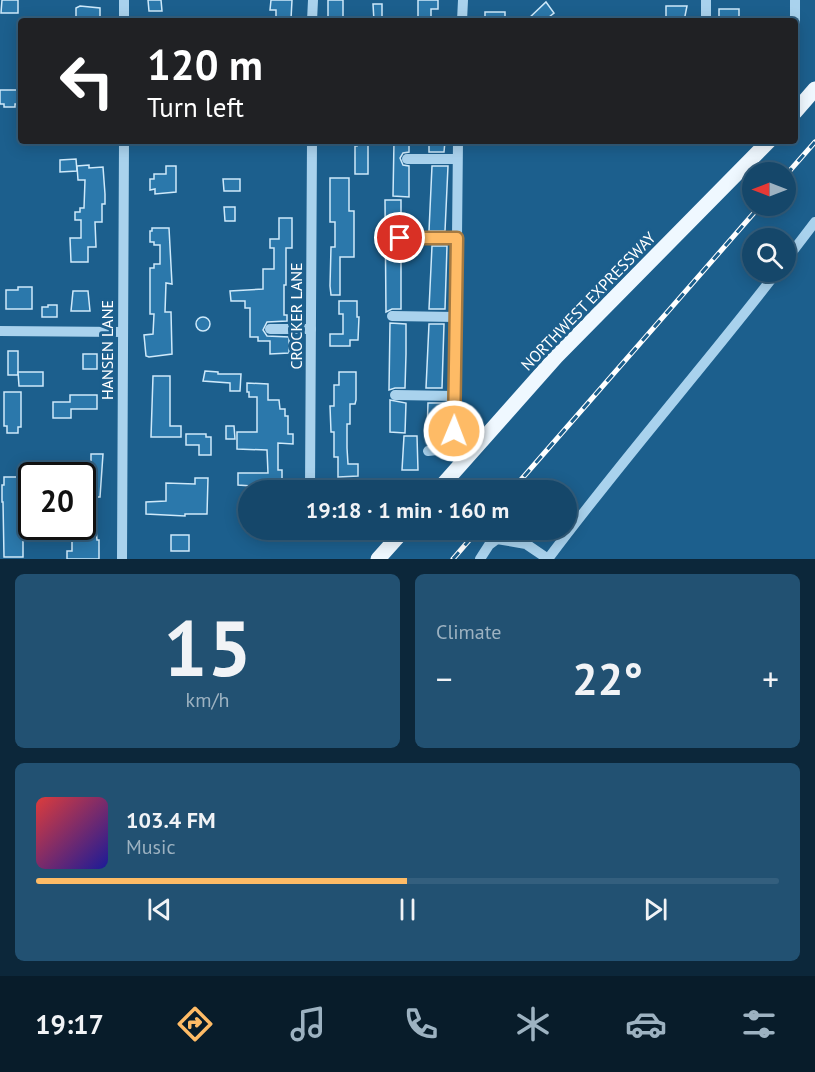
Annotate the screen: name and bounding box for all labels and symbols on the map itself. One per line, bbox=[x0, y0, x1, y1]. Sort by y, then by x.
north arrow bbox=[742, 162, 796, 216]
pin bbox=[374, 212, 425, 263]
street label: NORTHWEST EXPRESSWAY bbox=[516, 227, 660, 375]
street label: CROCKER LANE bbox=[286, 262, 306, 370]
street label: HANSEN LANE bbox=[97, 300, 117, 400]
position arrow bbox=[422, 399, 486, 463]
speed limit sign: 20 bbox=[18, 462, 96, 540]

